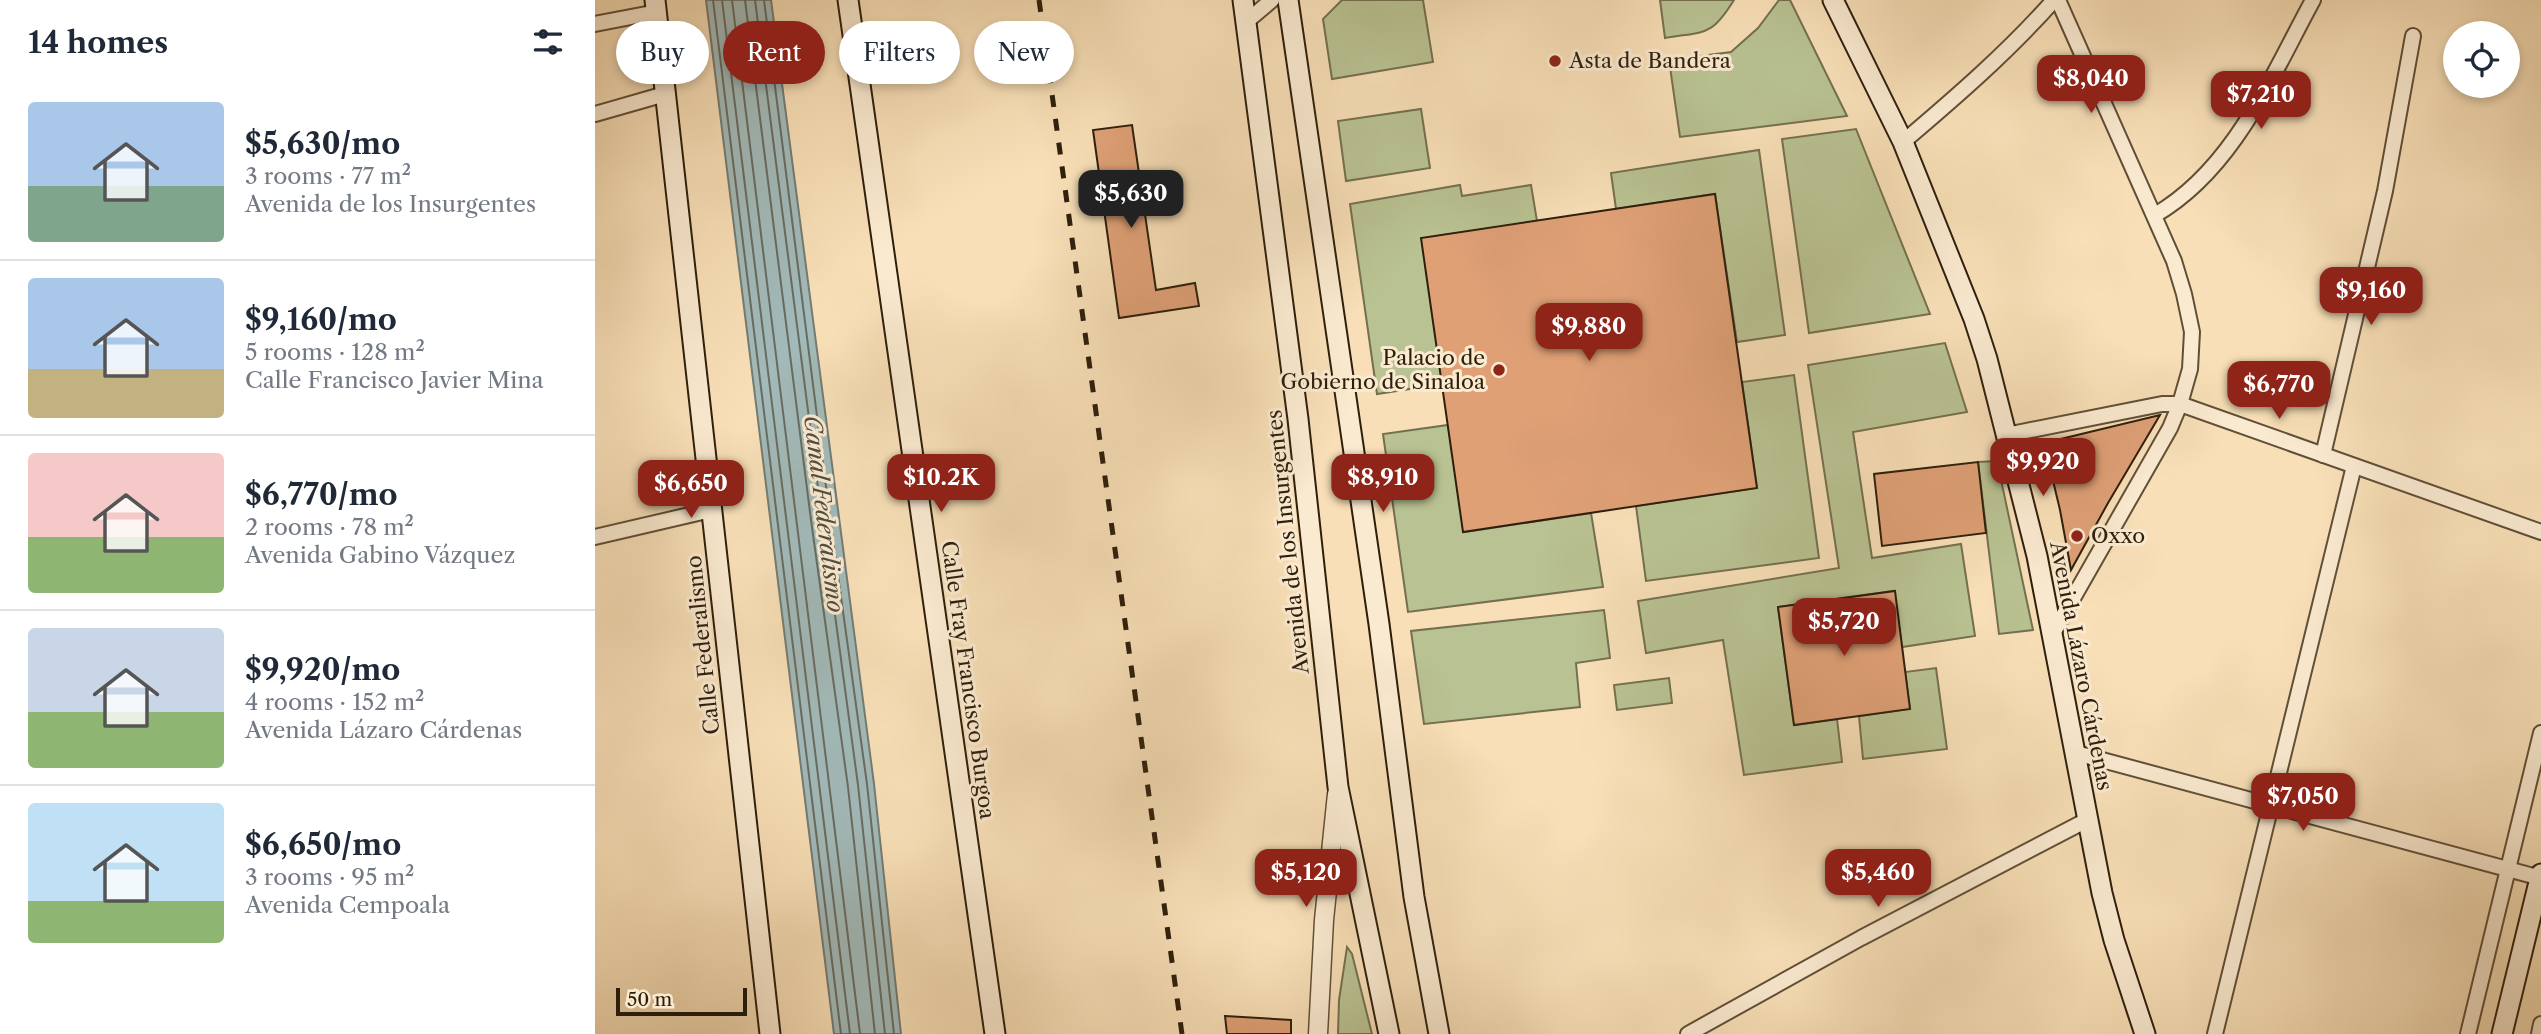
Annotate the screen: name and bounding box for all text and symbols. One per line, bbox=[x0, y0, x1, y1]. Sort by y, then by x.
chip: Buy bbox=[616, 21, 709, 84]
chip: Rent bbox=[723, 21, 825, 84]
chip: Filters bbox=[839, 21, 960, 84]
chip: New bbox=[974, 21, 1074, 84]
map controls bbox=[2443, 21, 2520, 98]
button: locate bbox=[2443, 21, 2520, 98]
icon: filters bbox=[529, 23, 567, 61]
text: 14 homes bbox=[28, 24, 168, 61]
place label: Asta de Bandera bbox=[1568, 48, 1732, 73]
marker: Asta de Bandera bbox=[1547, 53, 1563, 69]
pin: $8,040 bbox=[2034, 55, 2148, 115]
text: $8,040 bbox=[2053, 64, 2129, 92]
pin: $7,210 bbox=[2204, 72, 2318, 131]
text: $7,210 bbox=[2227, 80, 2295, 108]
text: $5,630/mo bbox=[245, 125, 400, 162]
icon: home bbox=[84, 130, 168, 214]
text: 3 rooms · 77 m² bbox=[245, 162, 411, 190]
pin: $5,630 bbox=[1074, 170, 1188, 230]
text: $5,630 bbox=[1094, 179, 1168, 207]
text: Avenida de los Insurgentes bbox=[245, 190, 536, 218]
pin: $9,160 bbox=[2314, 268, 2428, 327]
text: $9,160 bbox=[2336, 276, 2406, 304]
text: $9,160/mo bbox=[245, 301, 397, 338]
pin: $9,880 bbox=[1532, 304, 1646, 363]
icon: home bbox=[84, 306, 168, 390]
text: $9,880 bbox=[1552, 312, 1626, 340]
text: 5 rooms · 128 m² bbox=[245, 338, 425, 366]
place label: Palacio de Gobierno de Sinaloa bbox=[1280, 345, 1486, 394]
marker: Palacio de Gobierno de Sinaloa bbox=[1491, 362, 1507, 378]
pin: $6,770 bbox=[2222, 362, 2336, 421]
text: Calle Francisco Javier Mina bbox=[245, 366, 544, 394]
text: $6,770 bbox=[2243, 370, 2315, 398]
street label: Avenida de los Insurgentes bbox=[1261, 409, 1314, 676]
water label: Canal Federalismo bbox=[798, 414, 850, 614]
pin: $9,920 bbox=[1986, 438, 2100, 498]
text: $9,920 bbox=[2006, 447, 2080, 475]
pin: $10.2K bbox=[884, 454, 998, 514]
pin: $8,910 bbox=[1326, 454, 1440, 514]
pin: $6,650 bbox=[634, 461, 748, 520]
text: $10.2K bbox=[903, 463, 979, 491]
text: $8,910 bbox=[1347, 463, 1419, 491]
text: $6,650 bbox=[654, 469, 728, 497]
text: $6,770/mo bbox=[245, 476, 398, 513]
icon: home bbox=[84, 481, 168, 565]
text: 2 rooms · 78 m² bbox=[245, 513, 414, 541]
place label: Oxxo bbox=[2091, 523, 2145, 548]
marker: Oxxo bbox=[2069, 528, 2085, 544]
street label: Avenida Lázaro Cárdenas bbox=[2045, 538, 2118, 793]
street label: Calle Fray Francisco Burgoa bbox=[937, 539, 1001, 821]
text: Avenida Gabino Vázquez bbox=[245, 541, 515, 569]
street label: Calle Federalismo bbox=[681, 554, 724, 736]
pin: $5,720 bbox=[1787, 598, 1901, 658]
text: $5,720 bbox=[1808, 607, 1880, 635]
text: $9,920/mo bbox=[245, 651, 400, 688]
icon: home bbox=[84, 656, 168, 740]
text: 4 rooms · 152 m² bbox=[245, 688, 425, 716]
text: Avenida Lázaro Cárdenas bbox=[245, 716, 522, 744]
pin: $7,050 bbox=[2246, 774, 2360, 833]
text: $7,050 bbox=[2267, 782, 2339, 810]
text: $6,650/mo bbox=[245, 826, 401, 863]
icon: home bbox=[84, 831, 168, 915]
pin: $5,120 bbox=[1249, 850, 1363, 909]
pin: $5,460 bbox=[1821, 850, 1935, 909]
text: $5,120 bbox=[1271, 858, 1341, 886]
text: $5,460 bbox=[1841, 858, 1915, 886]
text: 3 rooms · 95 m² bbox=[245, 863, 414, 891]
text: Avenida Cempoala bbox=[245, 891, 450, 919]
scale bar bbox=[616, 985, 747, 1017]
text: 50 m bbox=[627, 988, 672, 1011]

